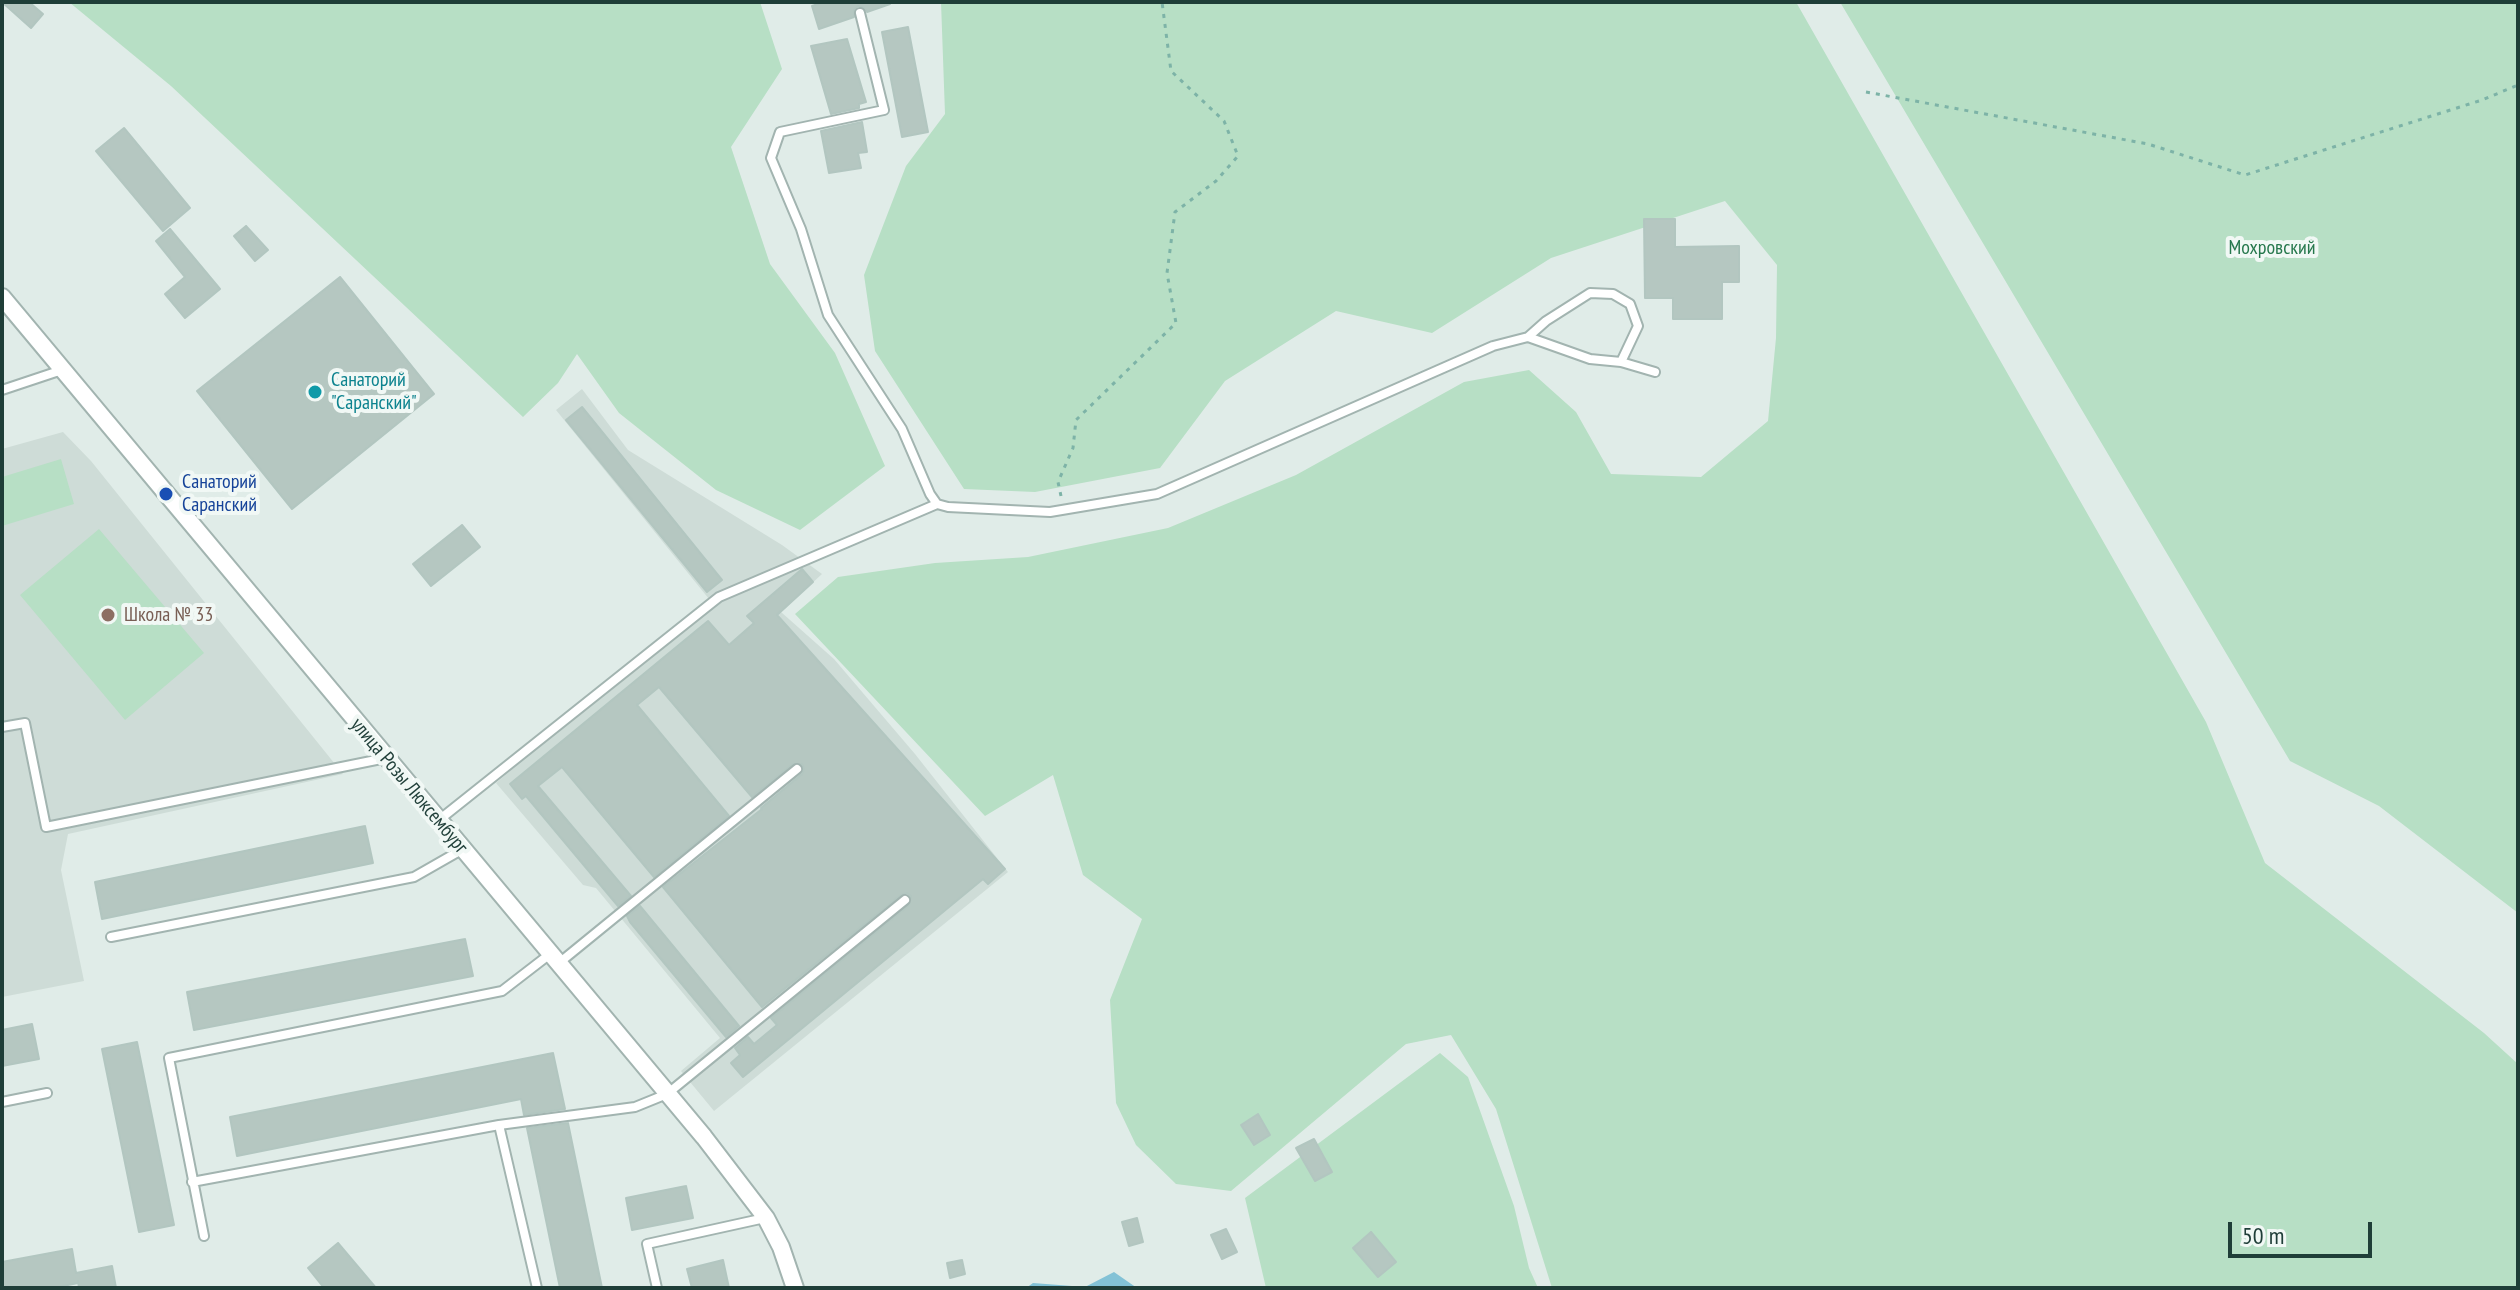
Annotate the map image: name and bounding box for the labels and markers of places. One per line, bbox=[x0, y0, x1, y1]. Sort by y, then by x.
place label: Санаторий "Саранский" bbox=[331, 368, 417, 415]
marker: Санаторий "Саранский" bbox=[306, 383, 324, 401]
place label: Санаторий Саранский bbox=[182, 470, 257, 517]
marker: Санаторий Саранский bbox=[157, 485, 175, 503]
place label: Школа № 33 bbox=[124, 603, 213, 627]
marker: Школа № 33 bbox=[99, 606, 117, 624]

